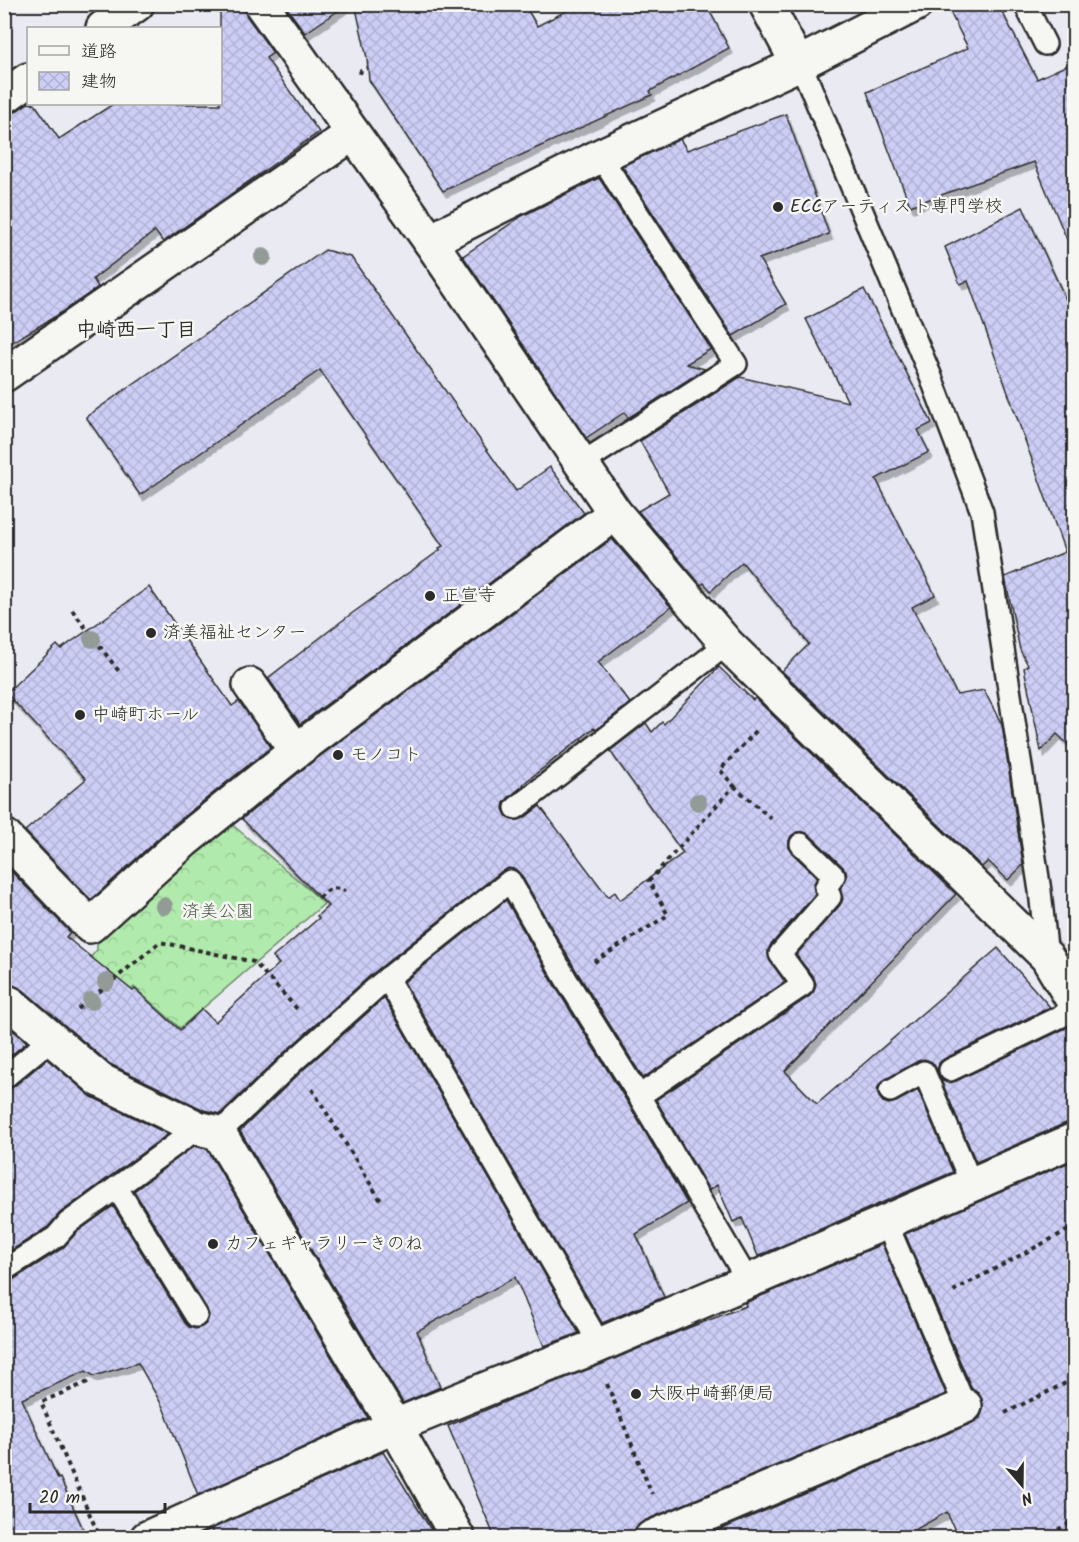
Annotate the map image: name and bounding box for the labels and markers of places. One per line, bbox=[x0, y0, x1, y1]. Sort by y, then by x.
place label: ECCアーティスト専門学校 bbox=[790, 193, 1003, 222]
marker: ECCアーティスト専門学校 bbox=[771, 200, 785, 214]
place label: 正宣寺 bbox=[442, 582, 496, 611]
marker: 正宣寺 bbox=[423, 589, 437, 603]
place label: 済美福祉センター bbox=[163, 619, 306, 648]
marker: 済美福祉センター bbox=[144, 626, 158, 640]
place label: 中崎町ホール bbox=[92, 701, 199, 730]
marker: 中崎町ホール bbox=[73, 708, 87, 722]
place label: モノコト bbox=[350, 741, 421, 770]
marker: モノコト bbox=[331, 748, 345, 762]
place label: カフェギャラリーきのね bbox=[225, 1230, 423, 1259]
marker: カフェギャラリーきのね bbox=[206, 1237, 220, 1251]
place label: 大阪中崎郵便局 bbox=[648, 1380, 774, 1409]
marker: 大阪中崎郵便局 bbox=[629, 1387, 643, 1401]

